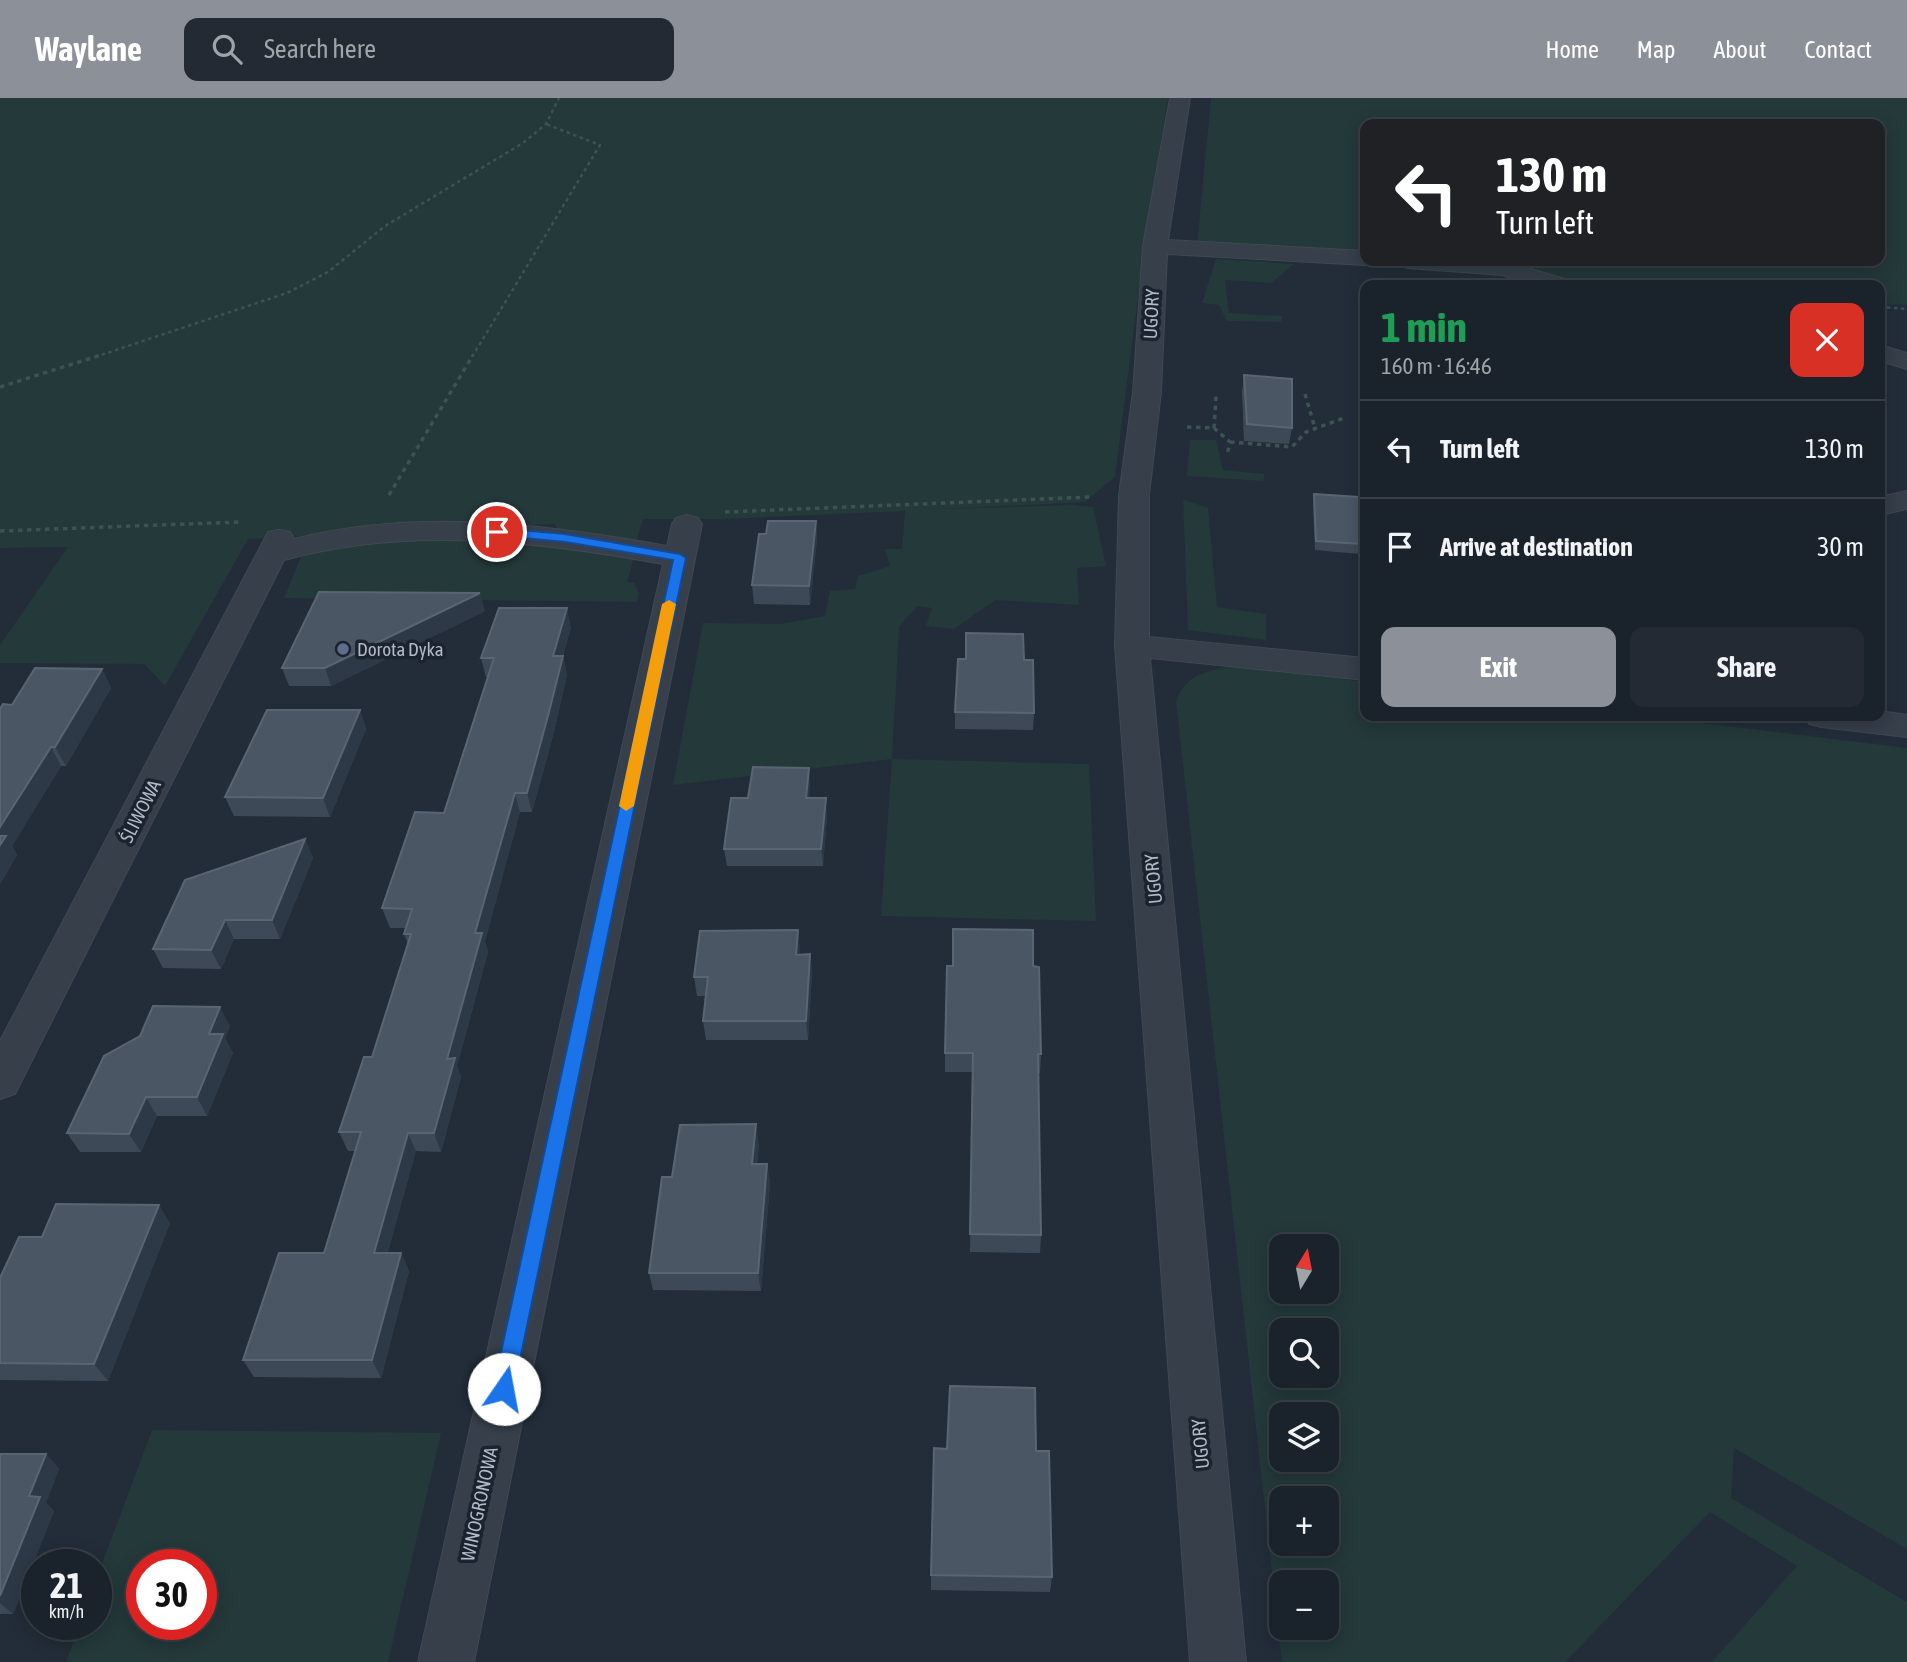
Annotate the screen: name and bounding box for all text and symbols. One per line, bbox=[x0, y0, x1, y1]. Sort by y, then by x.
search box bbox=[184, 18, 674, 81]
text: Waylane bbox=[35, 30, 142, 68]
icon: search bbox=[208, 30, 246, 68]
text: Search here bbox=[264, 34, 376, 64]
text: Home bbox=[1545, 36, 1599, 63]
text: Map bbox=[1637, 36, 1675, 63]
text: About bbox=[1713, 36, 1766, 63]
text: Contact bbox=[1804, 36, 1872, 63]
text: 130 m bbox=[1496, 146, 1607, 202]
icon: left bbox=[1381, 147, 1472, 238]
text: Turn left bbox=[1496, 204, 1594, 241]
street label: UGORY bbox=[1139, 288, 1163, 340]
text: 1 min bbox=[1381, 303, 1467, 351]
button: close bbox=[1790, 303, 1864, 377]
text: 160 m · 16:46 bbox=[1381, 353, 1492, 379]
icon: left bbox=[1381, 430, 1419, 468]
text: Turn left bbox=[1440, 434, 1520, 464]
text: 130 m bbox=[1805, 434, 1864, 464]
pin bbox=[467, 502, 527, 562]
icon: arrive bbox=[478, 513, 516, 551]
icon: arrive bbox=[1381, 528, 1419, 566]
text: Arrive at destination bbox=[1440, 532, 1633, 562]
text: 30 m bbox=[1817, 532, 1864, 562]
button: Exit bbox=[1381, 627, 1616, 707]
button: Share bbox=[1630, 627, 1864, 707]
place label: Dorota Dyka bbox=[357, 638, 444, 660]
marker: Dorota Dyka bbox=[335, 641, 351, 657]
street label: ŚLIWOWA bbox=[115, 775, 165, 846]
street label: UGORY bbox=[1140, 853, 1166, 905]
north arrow bbox=[1269, 1234, 1339, 1304]
map controls bbox=[1269, 1234, 1339, 1640]
button: search bbox=[1269, 1318, 1339, 1388]
position arrow bbox=[467, 1352, 541, 1426]
button: layers bbox=[1269, 1402, 1339, 1472]
street label: UGORY bbox=[1187, 1418, 1213, 1470]
street label: WINOGRONOWA bbox=[456, 1444, 502, 1563]
button: + bbox=[1269, 1486, 1339, 1556]
speed limit sign: 30 bbox=[126, 1549, 217, 1640]
text: 21 bbox=[50, 1565, 83, 1605]
button: − bbox=[1269, 1570, 1339, 1640]
text: km/h bbox=[49, 1601, 84, 1622]

